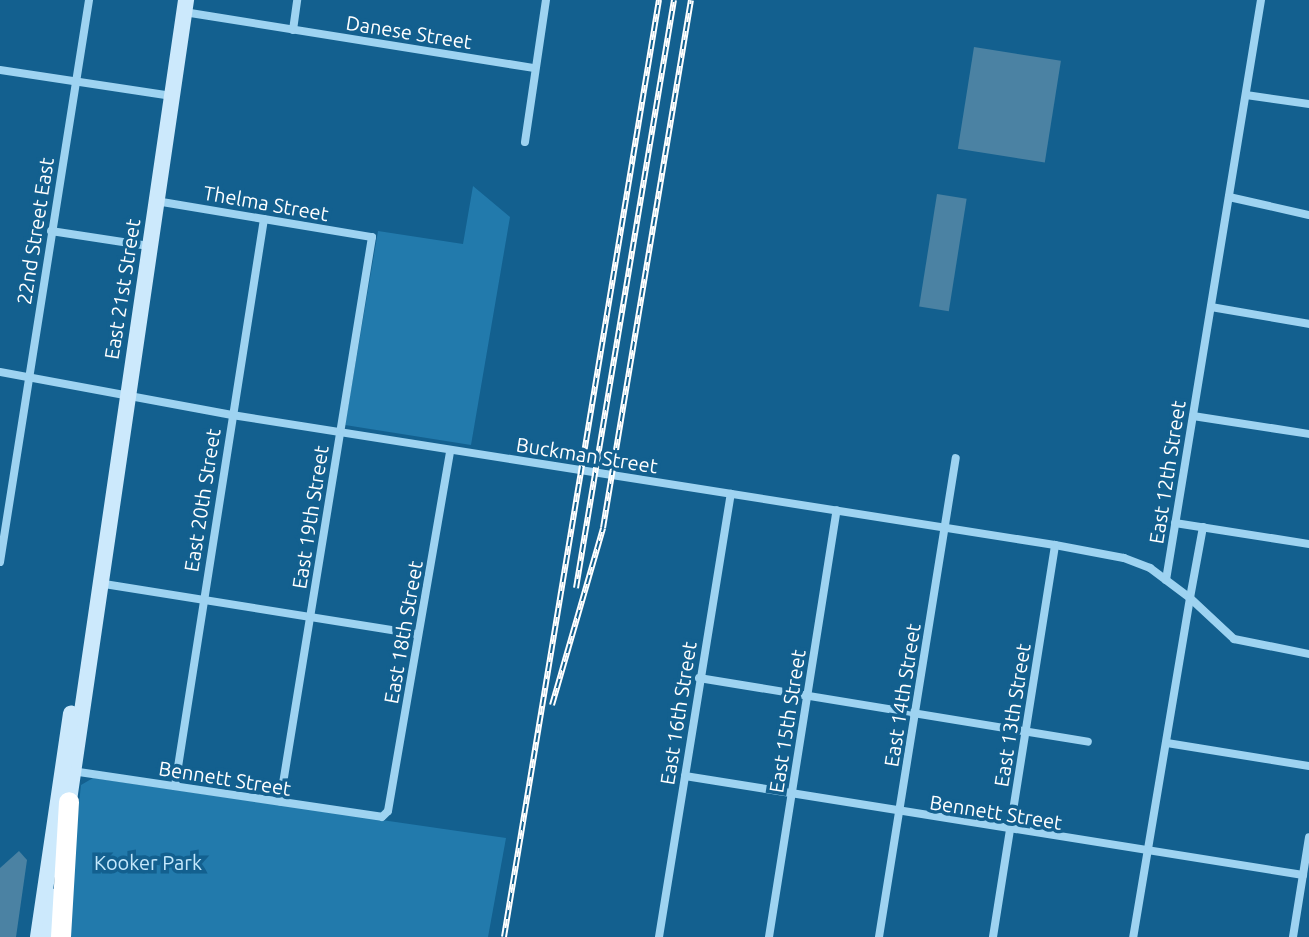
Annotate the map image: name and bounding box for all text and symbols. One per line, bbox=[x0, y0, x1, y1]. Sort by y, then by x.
street label: Danese Street bbox=[344, 10, 474, 54]
street label: 22nd Street East bbox=[12, 156, 58, 306]
street label: Thelma Street bbox=[201, 180, 331, 226]
street label: East 21st Street bbox=[99, 217, 145, 361]
street label: East 12th Street bbox=[1144, 399, 1190, 545]
street label: East 20th Street bbox=[179, 427, 225, 573]
street label: Buckman Street bbox=[515, 432, 659, 478]
street label: East 19th Street bbox=[287, 444, 333, 590]
street label: East 18th Street bbox=[379, 559, 427, 705]
street label: East 14th Street bbox=[879, 622, 925, 768]
street label: East 16th Street bbox=[655, 640, 701, 786]
street label: East 13th Street bbox=[989, 642, 1035, 788]
street label: East 15th Street bbox=[764, 648, 810, 794]
street label: Bennett Street bbox=[157, 756, 293, 800]
street label: Bennett Street bbox=[928, 790, 1064, 834]
park label: Kooker Park bbox=[94, 850, 202, 874]

